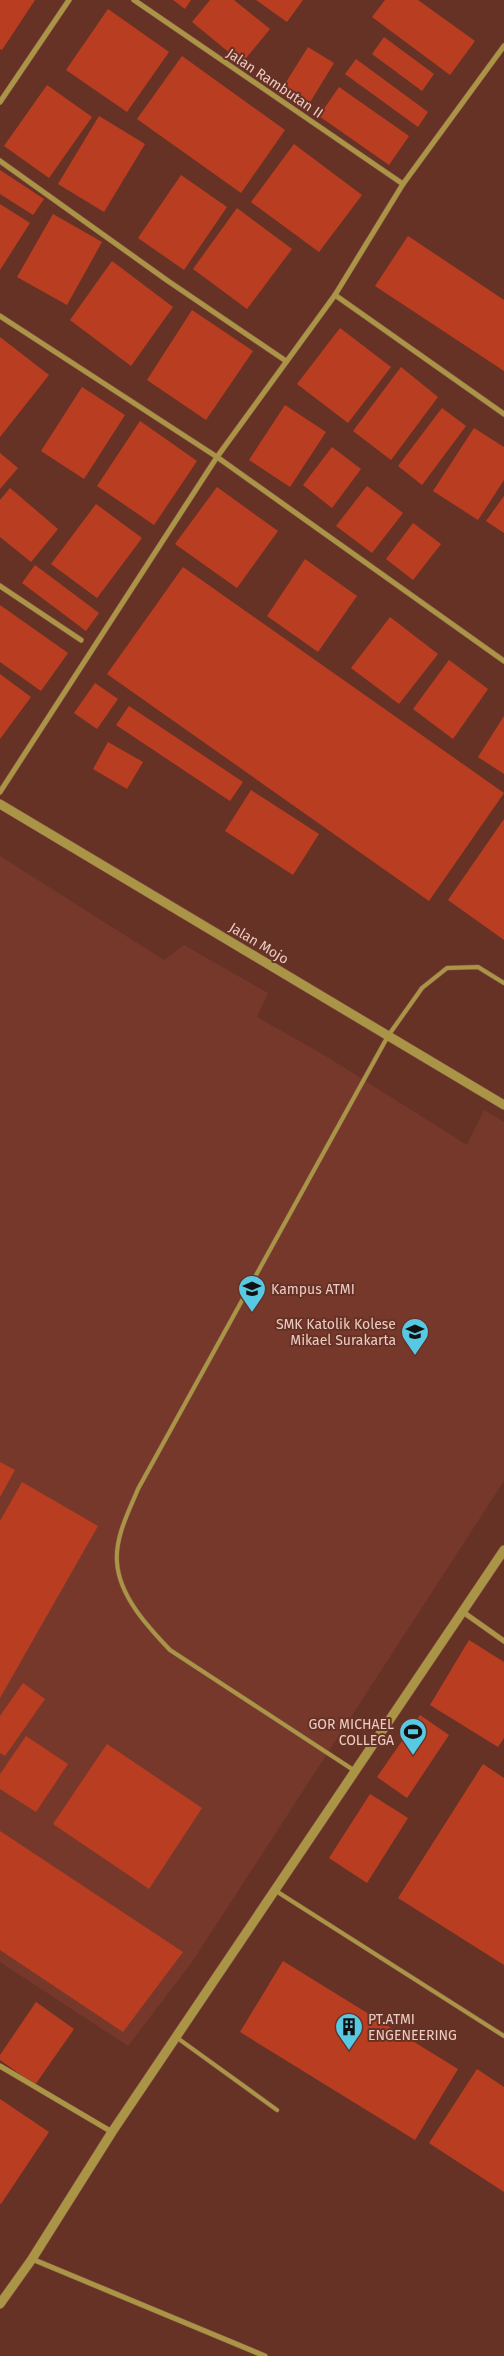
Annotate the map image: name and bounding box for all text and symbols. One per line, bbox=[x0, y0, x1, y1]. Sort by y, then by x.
street label: Jalan Rambutan II bbox=[223, 45, 326, 122]
street label: Jalan Mojo bbox=[226, 919, 292, 968]
school or university icon: Kampus ATMI bbox=[237, 1274, 267, 1313]
place label: Kampus ATMI bbox=[271, 1281, 355, 1298]
place label: SMK Katolik Kolese Mikael Surakarta bbox=[276, 1316, 396, 1349]
school or university icon: SMK Katolik Kolese Mikael Surakarta bbox=[400, 1317, 430, 1356]
place label: GOR MICHAEL COLLEGA bbox=[308, 1716, 394, 1749]
sports icon: GOR MICHAEL COLLEGA bbox=[398, 1717, 428, 1756]
place label: PT.ATMI ENGENEERING bbox=[368, 2011, 457, 2044]
building icon: PT.ATMI ENGENEERING bbox=[334, 2012, 364, 2051]

